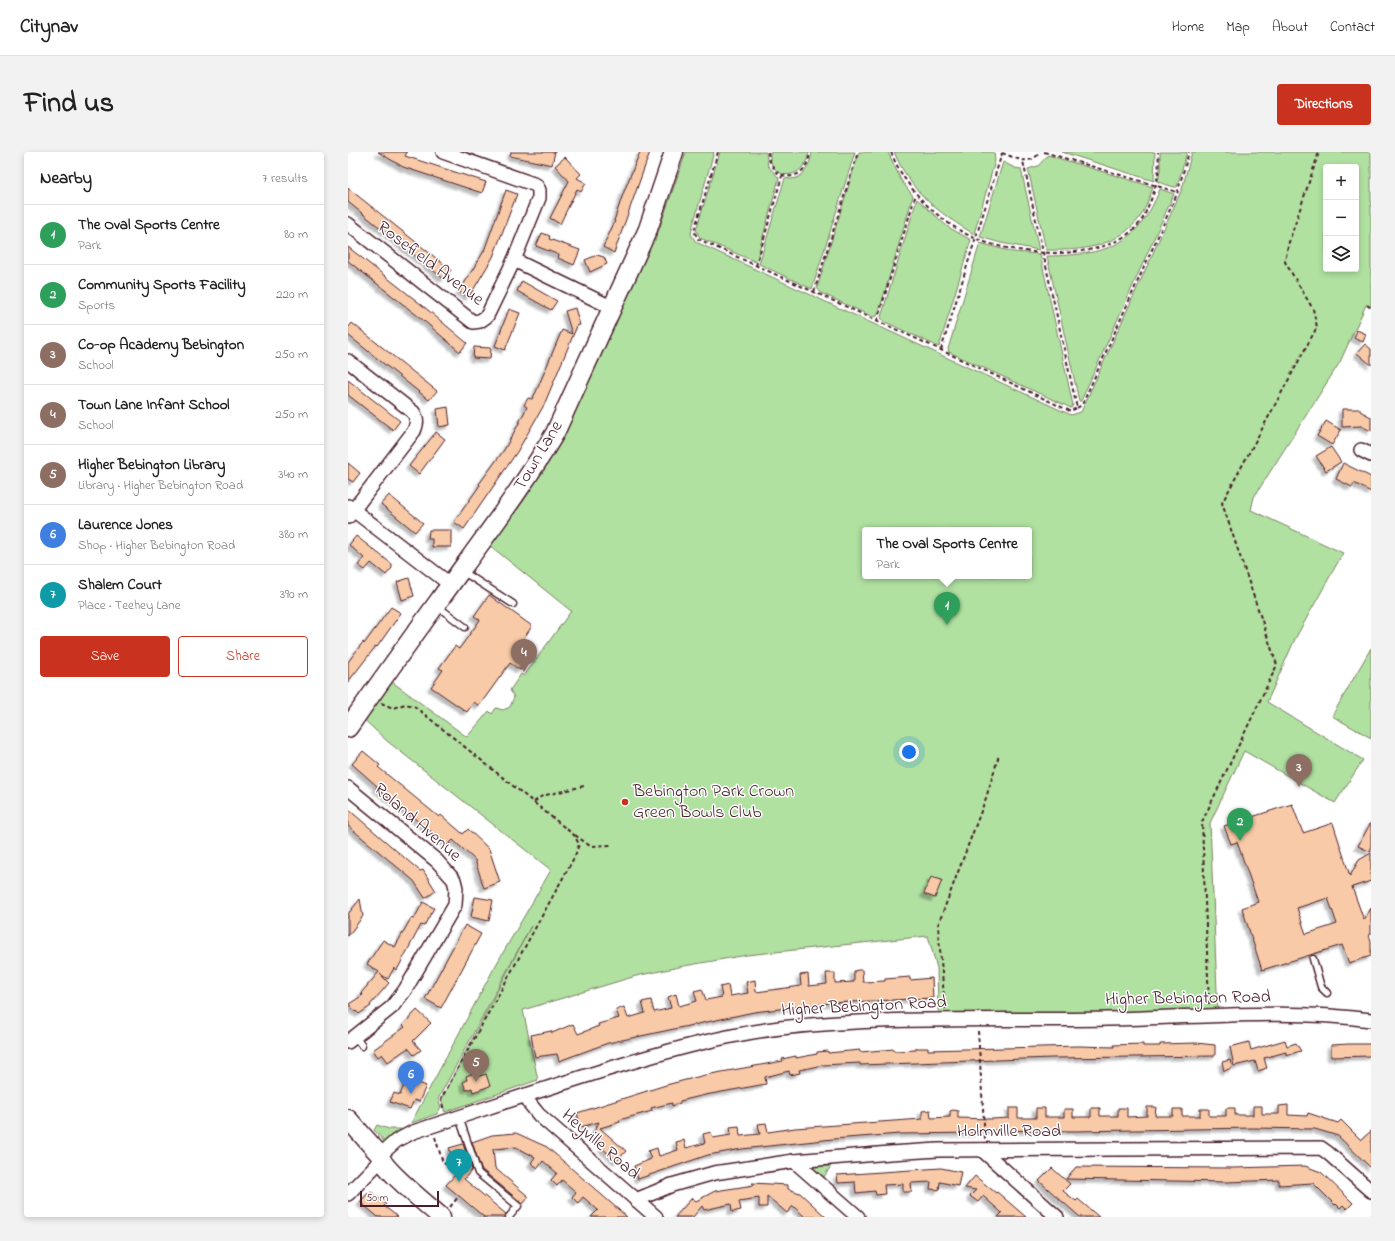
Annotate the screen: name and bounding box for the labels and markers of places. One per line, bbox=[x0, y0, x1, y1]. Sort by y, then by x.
pin: 1 bbox=[934, 592, 960, 625]
pin: 4 bbox=[511, 639, 537, 672]
pin: 3 bbox=[1286, 754, 1312, 787]
place label: Bebington Park Crown Green Bowls Club bbox=[632, 779, 794, 826]
marker: Bebington Park Crown Green Bowls Club bbox=[620, 797, 630, 807]
pin: 2 bbox=[1227, 808, 1253, 841]
pin: 5 bbox=[463, 1049, 489, 1082]
pin: 6 bbox=[398, 1061, 424, 1094]
pin: 7 bbox=[446, 1149, 472, 1182]

